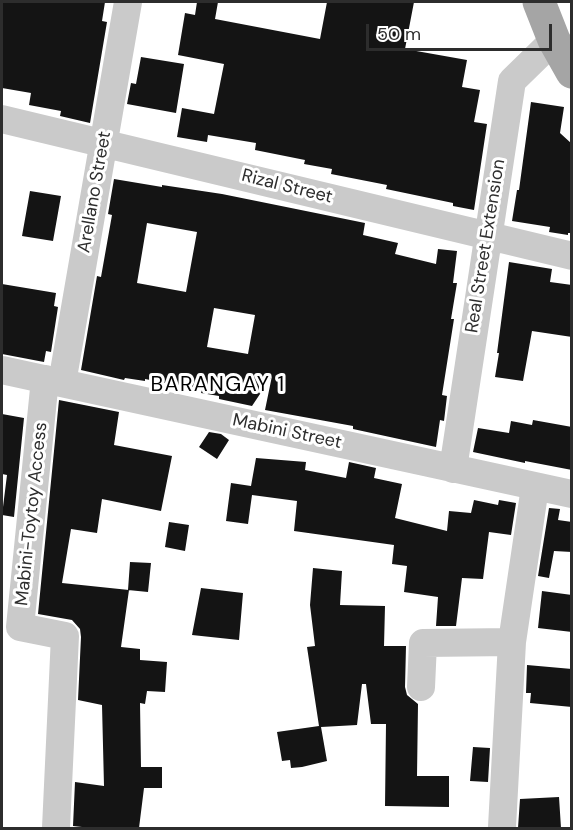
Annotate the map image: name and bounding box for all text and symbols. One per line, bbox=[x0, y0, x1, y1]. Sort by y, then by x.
scale bar bbox=[369, 12, 555, 50]
text: 50 m bbox=[377, 22, 421, 46]
street label: Arellano Street bbox=[74, 129, 116, 255]
street label: Real Street Extension bbox=[462, 158, 510, 334]
street label: Rizal Street bbox=[239, 165, 335, 209]
district label: BARANGAY 1 bbox=[151, 372, 285, 398]
street label: Mabini Street bbox=[230, 410, 344, 454]
street label: Mabini-Toytoy Access bbox=[12, 421, 52, 607]

